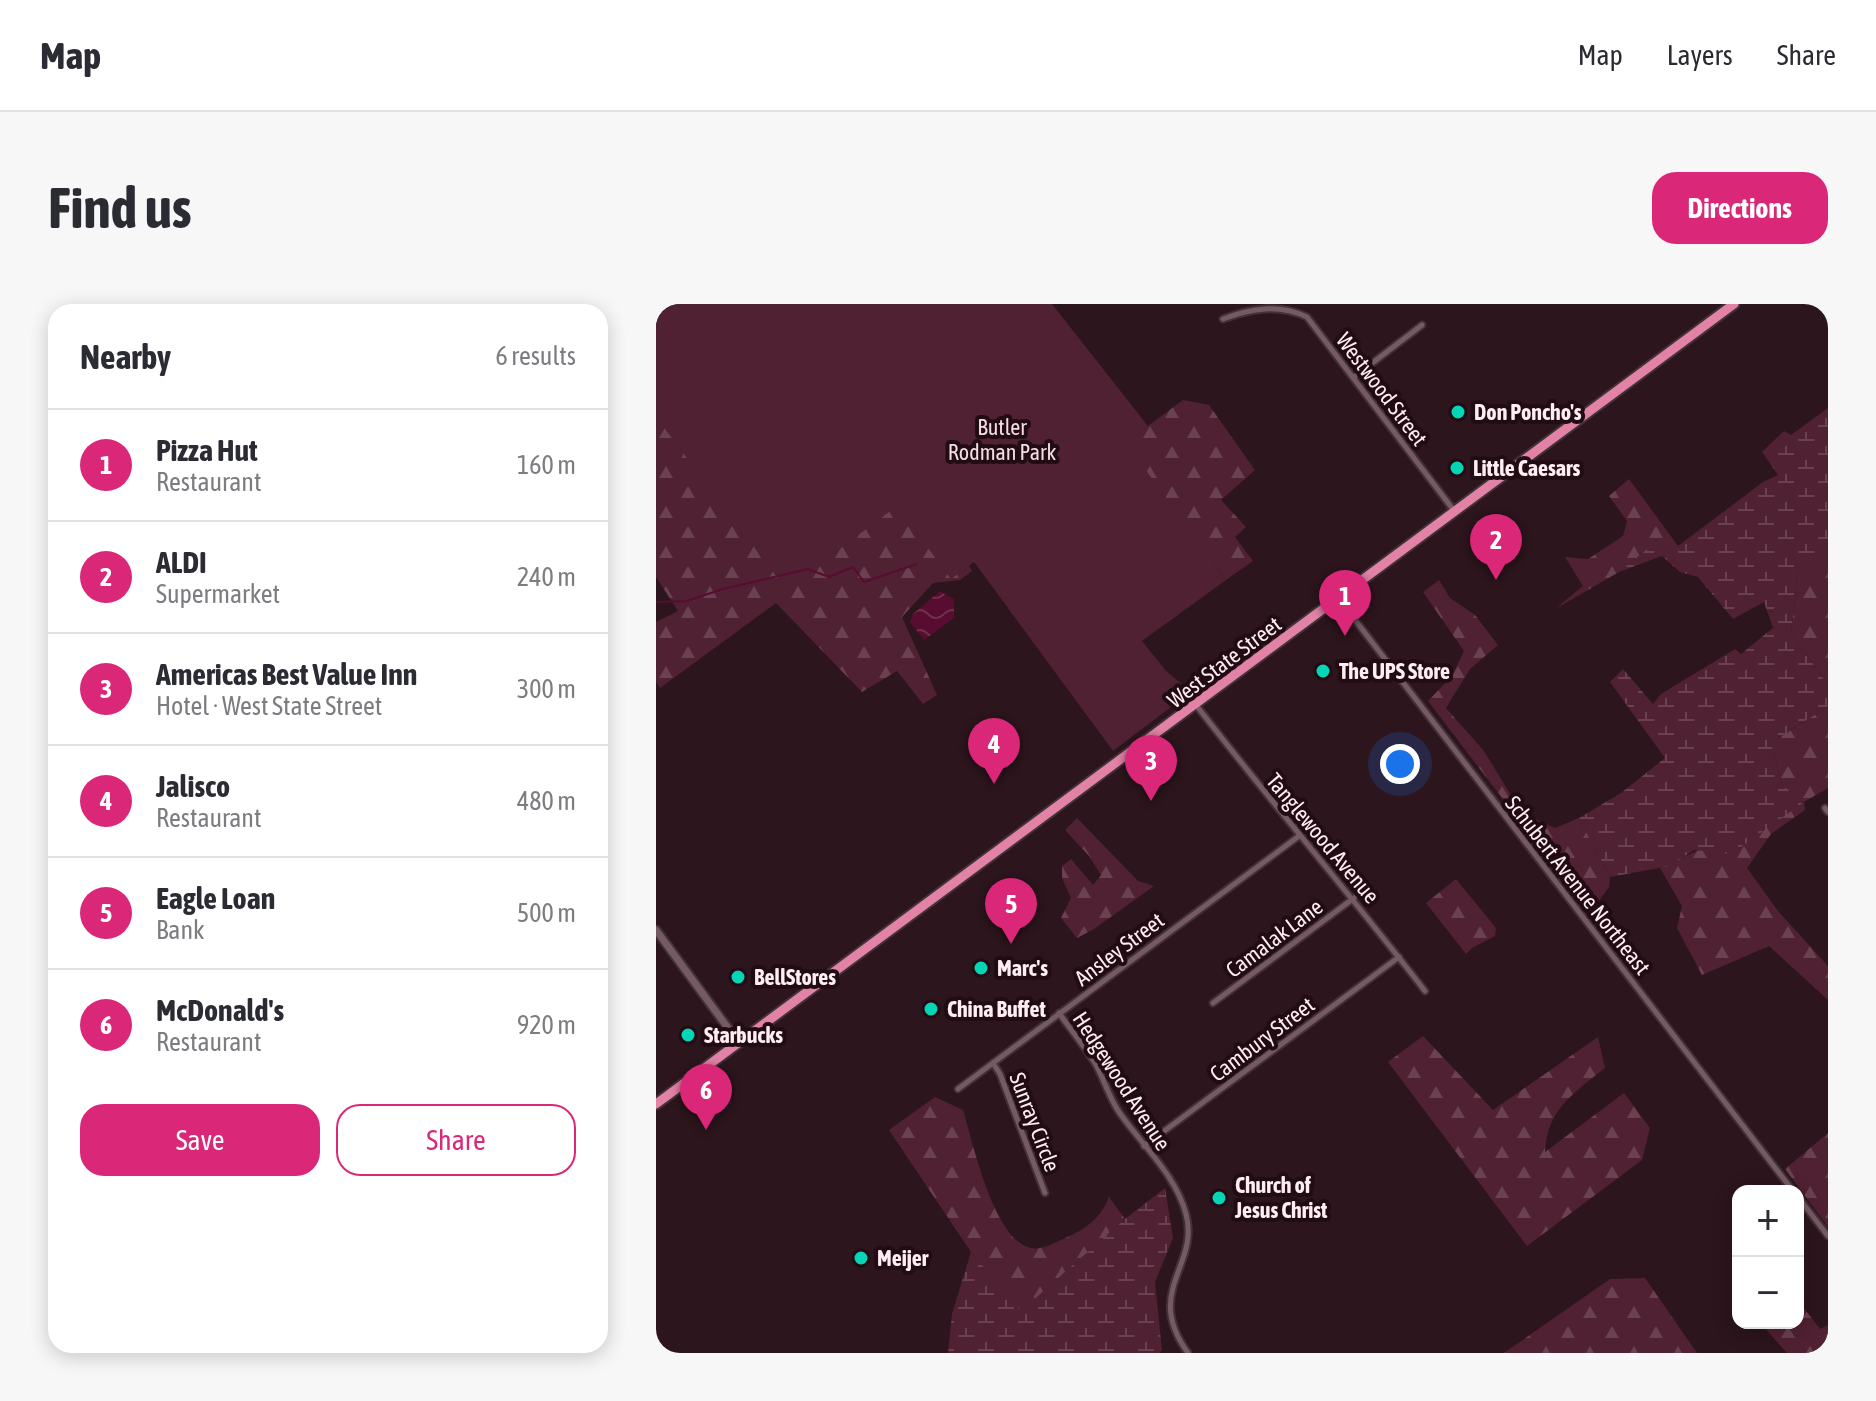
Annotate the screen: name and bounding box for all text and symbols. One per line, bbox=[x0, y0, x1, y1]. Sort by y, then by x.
text: Map bbox=[40, 34, 101, 77]
text: Map bbox=[1578, 39, 1623, 71]
text: Layers bbox=[1667, 39, 1733, 71]
text: Share bbox=[1777, 39, 1836, 71]
button: Directions bbox=[1652, 172, 1828, 244]
text: Find us bbox=[48, 176, 192, 240]
street label: Westwood Street bbox=[1331, 327, 1433, 451]
text: Nearby bbox=[80, 337, 171, 376]
text: 6 results bbox=[495, 341, 576, 371]
place label: Don Poncho's bbox=[1474, 399, 1582, 425]
marker: Don Poncho's bbox=[1449, 403, 1467, 421]
park label: Butler Rodman Park bbox=[948, 414, 1056, 465]
text: Pizza Hut bbox=[156, 433, 258, 467]
text: 1 bbox=[100, 450, 112, 480]
text: 160 m bbox=[517, 450, 576, 480]
place label: Little Caesars bbox=[1473, 455, 1580, 481]
marker: Little Caesars bbox=[1448, 459, 1466, 477]
text: Restaurant bbox=[156, 467, 261, 497]
pin: 2 bbox=[1470, 514, 1522, 580]
text: ALDI bbox=[156, 545, 207, 579]
text: 2 bbox=[100, 562, 112, 592]
text: 240 m bbox=[517, 562, 576, 592]
pin: 1 bbox=[1319, 570, 1371, 636]
text: Supermarket bbox=[156, 579, 280, 609]
street label: West State Street bbox=[1162, 611, 1286, 713]
text: Americas Best Value Inn bbox=[156, 657, 417, 691]
place label: The UPS Store bbox=[1339, 658, 1450, 684]
marker: The UPS Store bbox=[1314, 662, 1332, 680]
text: 3 bbox=[100, 674, 112, 704]
text: 300 m bbox=[517, 674, 576, 704]
text: Hotel · West State Street bbox=[156, 691, 382, 721]
pin: 4 bbox=[968, 718, 1020, 784]
pin: 3 bbox=[1125, 735, 1177, 801]
your location bbox=[1380, 744, 1420, 784]
street label: Tanglewood Avenue bbox=[1261, 768, 1385, 908]
text: Jalisco bbox=[156, 769, 230, 803]
text: 4 bbox=[100, 786, 112, 816]
text: 480 m bbox=[517, 786, 576, 816]
street label: Schubert Avenue Northeast bbox=[1500, 790, 1656, 980]
text: Restaurant bbox=[156, 803, 261, 833]
pin: 5 bbox=[985, 878, 1037, 944]
text: Eagle Loan bbox=[156, 881, 275, 915]
street label: Camalak Lane bbox=[1221, 893, 1327, 983]
text: 5 bbox=[100, 898, 112, 928]
text: 500 m bbox=[517, 898, 576, 928]
street label: Ansley Street bbox=[1069, 907, 1169, 991]
text: Bank bbox=[156, 915, 204, 945]
place label: Marc's bbox=[997, 955, 1048, 981]
marker: Marc's bbox=[972, 959, 990, 977]
place label: BellStores bbox=[754, 964, 836, 990]
marker: BellStores bbox=[729, 968, 747, 986]
street label: Cambury Street bbox=[1205, 991, 1319, 1087]
text: McDonald's bbox=[156, 993, 284, 1027]
place label: China Buffet bbox=[947, 996, 1047, 1022]
marker: China Buffet bbox=[922, 1000, 940, 1018]
street label: Hedgewood Avenue bbox=[1068, 1007, 1176, 1155]
text: 6 bbox=[100, 1010, 112, 1040]
text: 920 m bbox=[517, 1010, 576, 1040]
place label: Starbucks bbox=[704, 1022, 783, 1048]
marker: Starbucks bbox=[679, 1026, 697, 1044]
text: Restaurant bbox=[156, 1027, 261, 1057]
pin: 6 bbox=[680, 1064, 732, 1130]
street label: Sunray Circle bbox=[1004, 1069, 1066, 1175]
button: Save bbox=[80, 1104, 320, 1176]
button: Share bbox=[336, 1104, 576, 1176]
place label: Church of Jesus Christ bbox=[1234, 1172, 1328, 1223]
map controls bbox=[1732, 1185, 1804, 1329]
button: + bbox=[1732, 1185, 1804, 1257]
marker: Church of Jesus Christ bbox=[1210, 1189, 1228, 1207]
place label: Meijer bbox=[877, 1245, 929, 1271]
marker: Meijer bbox=[852, 1249, 870, 1267]
button: − bbox=[1732, 1257, 1804, 1329]

